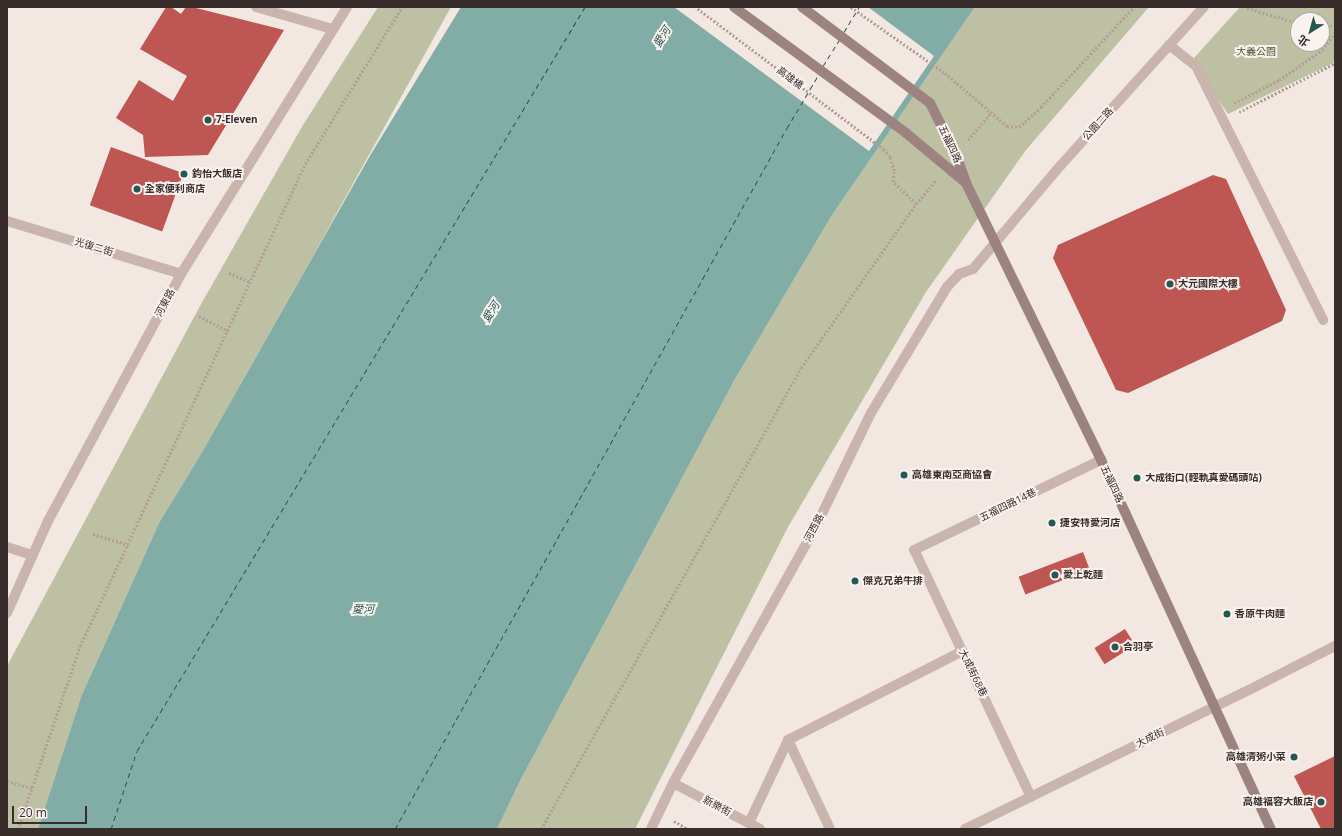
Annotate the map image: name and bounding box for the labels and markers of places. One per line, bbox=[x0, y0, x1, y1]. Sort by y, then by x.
place label: 7-Eleven bbox=[216, 114, 258, 126]
marker: 7-Eleven bbox=[203, 115, 213, 125]
place label: 鈞怡大飯店 bbox=[192, 168, 242, 180]
marker: 鈞怡大飯店 bbox=[179, 169, 189, 179]
place label: 全家便利商店 bbox=[145, 183, 205, 195]
marker: 全家便利商店 bbox=[132, 184, 142, 194]
place label: 大元國際大樓 bbox=[1178, 278, 1238, 290]
marker: 大元國際大樓 bbox=[1165, 279, 1175, 289]
place label: 高雄東南亞商協會 bbox=[912, 469, 992, 481]
marker: 高雄東南亞商協會 bbox=[899, 470, 909, 480]
place label: 大成街口(輕軌真愛碼頭站) bbox=[1145, 472, 1262, 484]
marker: 大成街口(輕軌真愛碼頭站) bbox=[1132, 473, 1142, 483]
place label: 捷安特愛河店 bbox=[1060, 517, 1120, 529]
marker: 捷安特愛河店 bbox=[1047, 518, 1057, 528]
place label: 愛上乾麵 bbox=[1063, 569, 1103, 581]
marker: 愛上乾麵 bbox=[1050, 570, 1060, 580]
place label: 傑克兄弟牛排 bbox=[863, 575, 923, 587]
marker: 傑克兄弟牛排 bbox=[850, 576, 860, 586]
place label: 香原牛肉麵 bbox=[1235, 608, 1285, 620]
marker: 香原牛肉麵 bbox=[1222, 609, 1232, 619]
place label: 合羽亭 bbox=[1123, 641, 1153, 653]
marker: 合羽亭 bbox=[1110, 642, 1120, 652]
place label: 高雄清粥小菜 bbox=[1226, 751, 1286, 763]
marker: 高雄清粥小菜 bbox=[1289, 752, 1299, 762]
place label: 高雄福容大飯店 bbox=[1243, 796, 1313, 808]
marker: 高雄福容大飯店 bbox=[1316, 797, 1326, 807]

